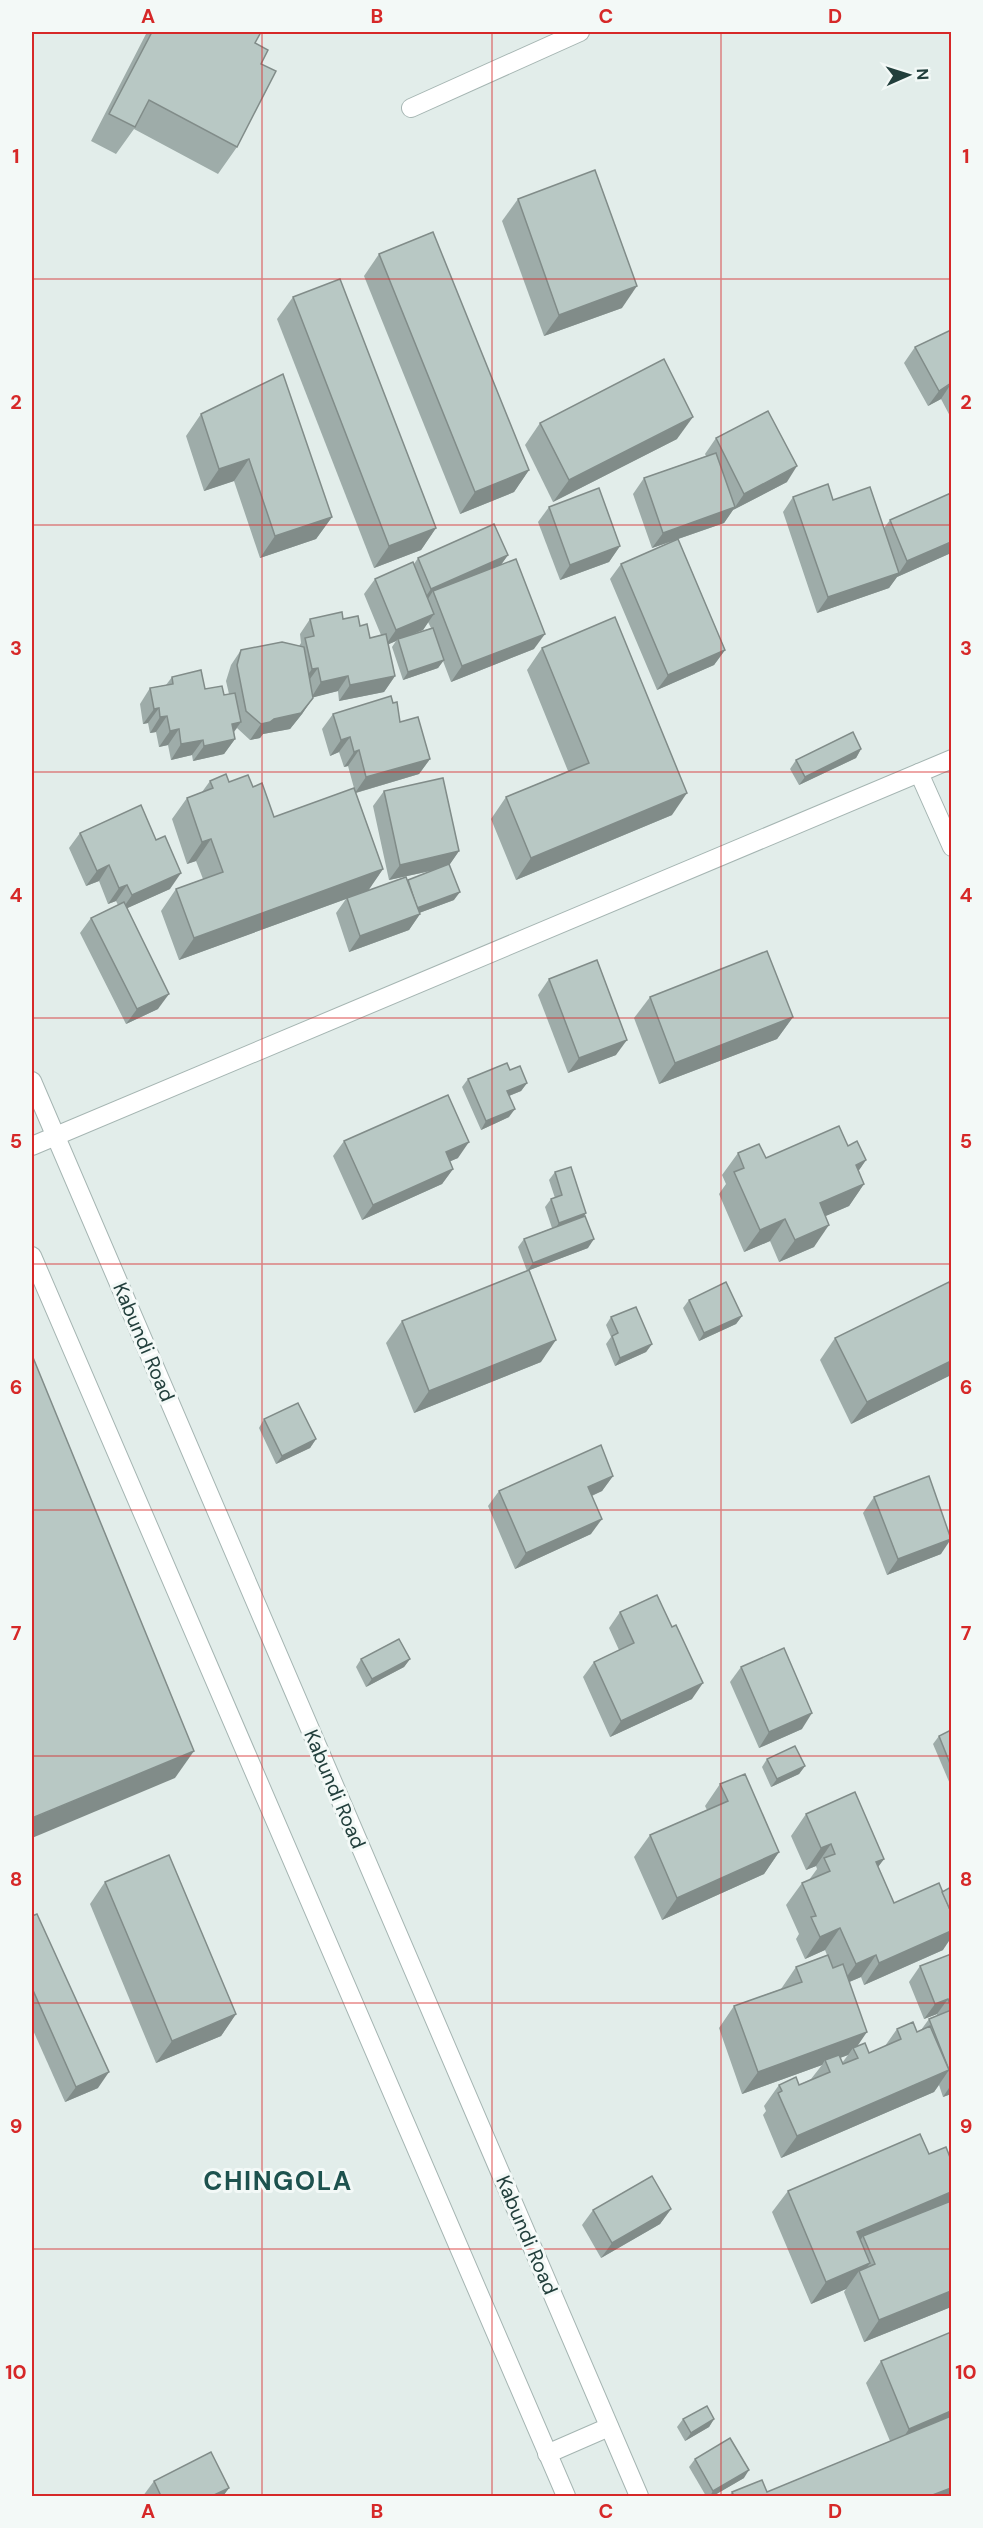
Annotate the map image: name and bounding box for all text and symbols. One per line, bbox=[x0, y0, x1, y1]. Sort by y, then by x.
text: A bbox=[141, 3, 155, 29]
text: B bbox=[371, 3, 383, 29]
text: C bbox=[599, 3, 613, 29]
text: D bbox=[828, 3, 842, 29]
north arrow bbox=[878, 45, 938, 105]
text: N bbox=[912, 68, 933, 81]
text: 1 bbox=[12, 143, 20, 169]
text: 1 bbox=[962, 143, 970, 169]
text: 2 bbox=[10, 389, 22, 415]
text: 2 bbox=[960, 389, 972, 415]
text: 3 bbox=[10, 635, 22, 661]
text: 3 bbox=[960, 635, 972, 661]
text: 4 bbox=[10, 882, 23, 908]
text: 4 bbox=[960, 882, 973, 908]
text: 5 bbox=[10, 1128, 22, 1154]
text: 5 bbox=[960, 1128, 972, 1154]
street label: Kabundi Road bbox=[107, 1279, 181, 1405]
text: 6 bbox=[10, 1374, 22, 1400]
text: 6 bbox=[960, 1374, 972, 1400]
text: 7 bbox=[11, 1620, 22, 1646]
text: 7 bbox=[961, 1620, 972, 1646]
street label: Kabundi Road bbox=[298, 1726, 372, 1852]
text: 8 bbox=[10, 1866, 22, 1892]
text: 8 bbox=[960, 1866, 972, 1892]
text: 9 bbox=[10, 2113, 22, 2139]
text: 9 bbox=[960, 2113, 972, 2139]
district label: CHINGOLA bbox=[203, 2164, 353, 2198]
street label: Kabundi Road bbox=[490, 2172, 564, 2298]
text: 10 bbox=[5, 2359, 27, 2385]
text: 10 bbox=[955, 2359, 977, 2385]
text: A bbox=[141, 2498, 155, 2524]
text: B bbox=[371, 2498, 383, 2524]
text: C bbox=[599, 2498, 613, 2524]
text: D bbox=[828, 2498, 842, 2524]

